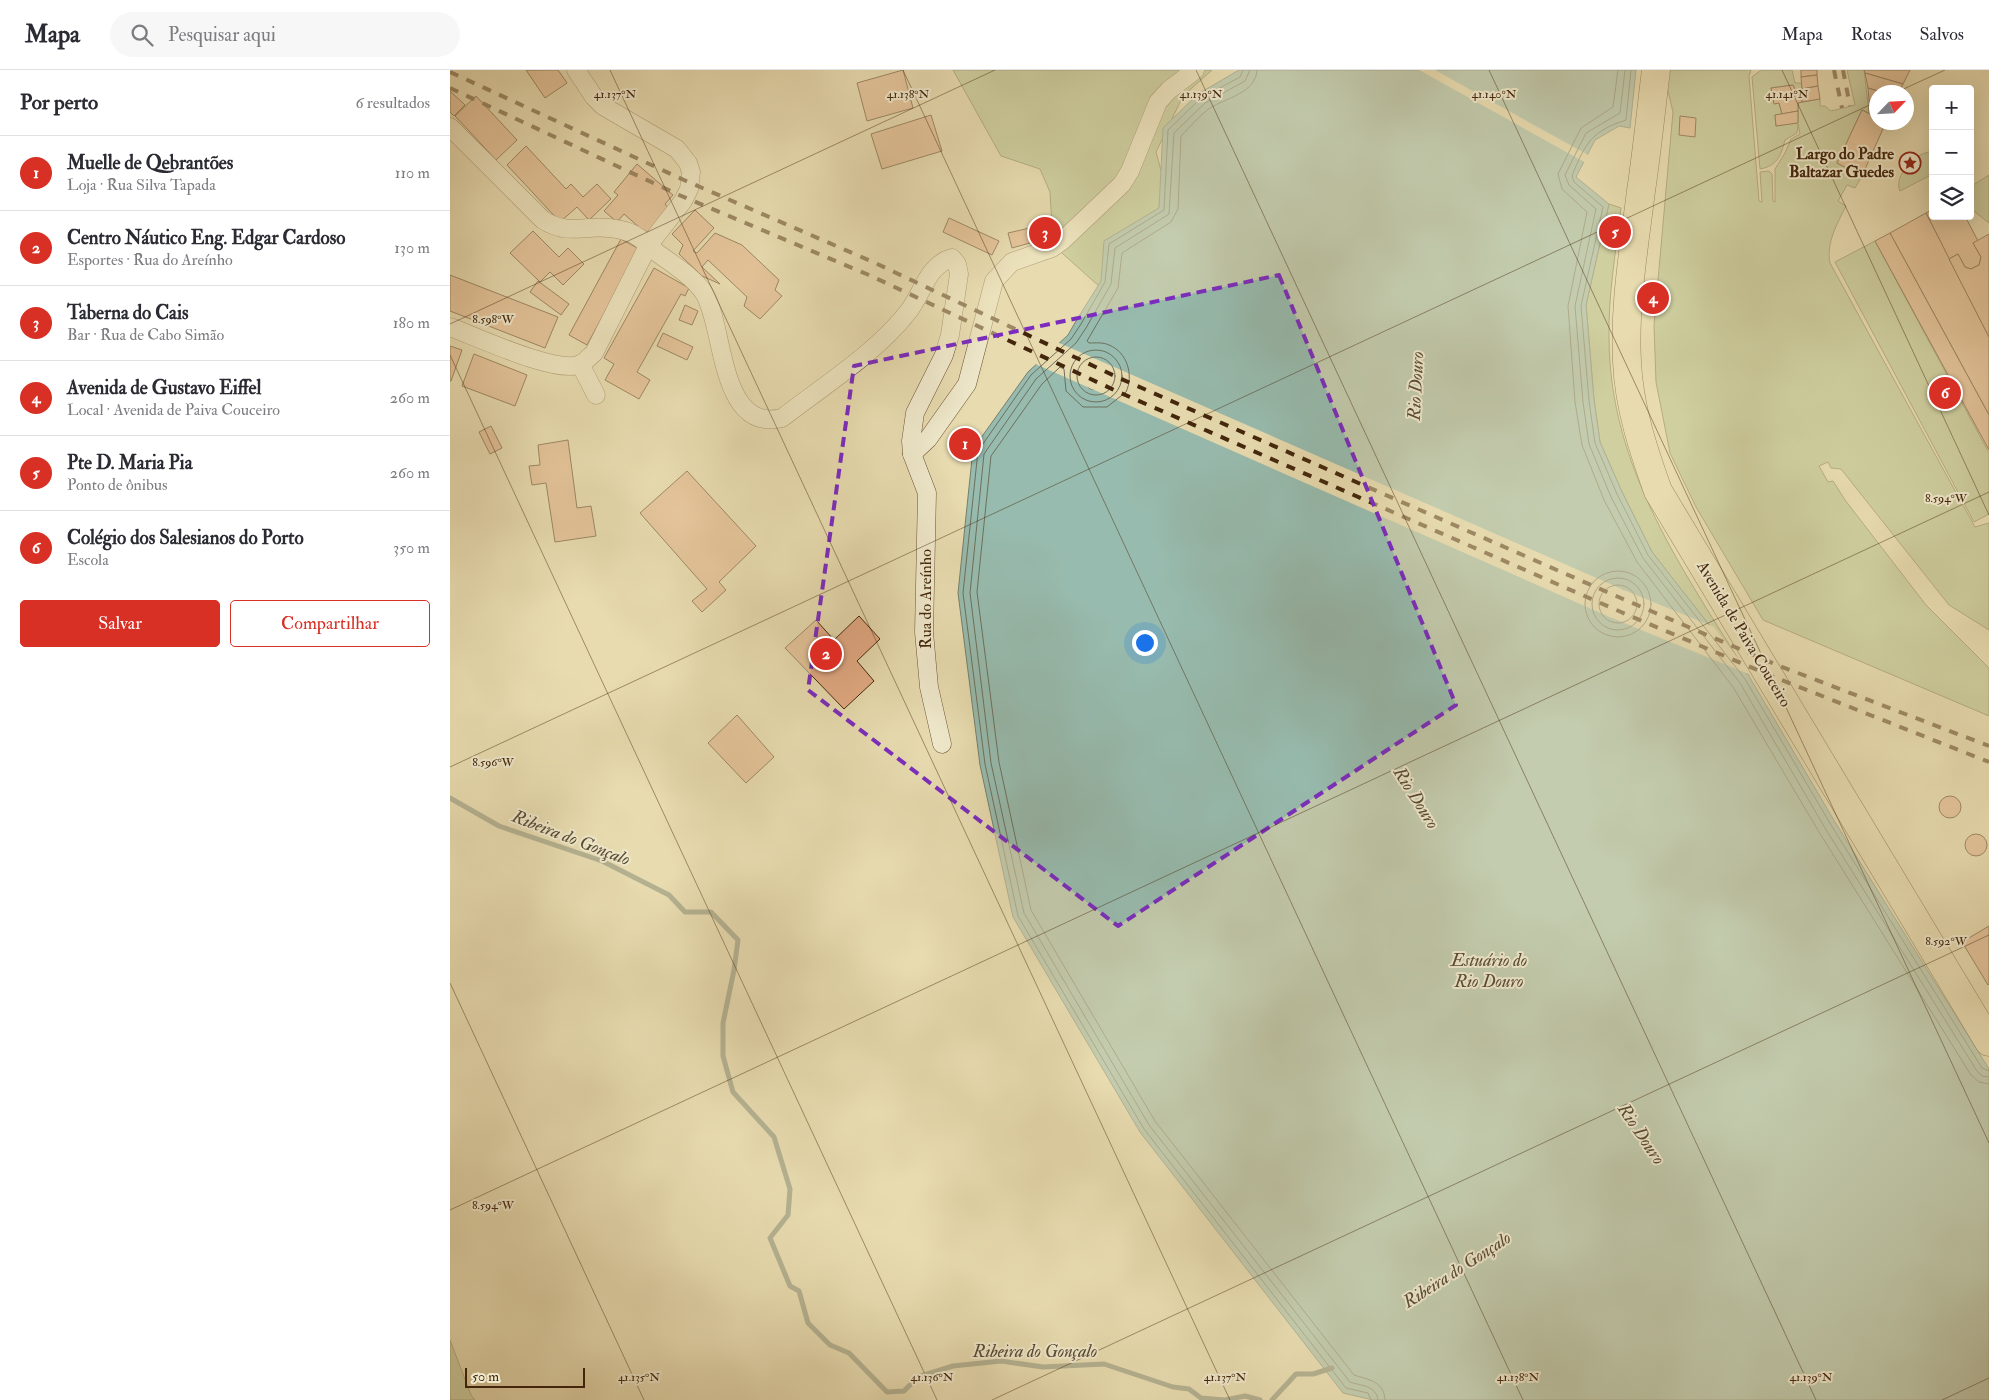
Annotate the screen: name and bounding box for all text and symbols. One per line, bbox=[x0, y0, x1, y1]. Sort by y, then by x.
search box bbox=[110, 12, 460, 57]
text: Mapa bbox=[25, 19, 80, 50]
icon: search bbox=[128, 21, 156, 49]
text: Pesquisar aqui bbox=[168, 23, 276, 47]
text: Mapa bbox=[1782, 23, 1823, 46]
text: Rotas bbox=[1851, 23, 1892, 46]
text: Salvos bbox=[1920, 23, 1964, 46]
north arrow bbox=[1869, 85, 1914, 130]
map controls bbox=[1929, 85, 1974, 220]
button: + bbox=[1929, 85, 1974, 130]
text: 41.137°N bbox=[594, 87, 636, 102]
text: 41.138°N bbox=[887, 87, 930, 102]
text: 41.139°N bbox=[1179, 87, 1223, 102]
text: 41.140°N bbox=[1472, 87, 1517, 102]
text: 41.141°N bbox=[1765, 87, 1809, 102]
text: Por perto bbox=[20, 89, 98, 116]
text: 6 resultados bbox=[355, 93, 430, 113]
button: − bbox=[1929, 130, 1974, 175]
place label: Largo do Padre Baltazar Guedes bbox=[1789, 144, 1895, 182]
text: Muelle de Qebrantões bbox=[67, 151, 233, 175]
place icon: Largo do Padre Baltazar Guedes bbox=[1898, 151, 1922, 175]
text: 1 bbox=[33, 163, 39, 183]
text: 110 m bbox=[395, 163, 430, 183]
text: Loja · Rua Silva Tapada bbox=[67, 175, 216, 195]
button: layers bbox=[1929, 175, 1974, 220]
pin: 5 bbox=[1599, 213, 1631, 251]
pin: 3 bbox=[1029, 214, 1061, 252]
text: Centro Náutico Eng. Edgar Cardoso bbox=[67, 226, 345, 250]
text: 2 bbox=[32, 238, 40, 258]
text: 130 m bbox=[394, 238, 430, 258]
text: Esportes · Rua do Areínho bbox=[67, 250, 233, 270]
pin: 4 bbox=[1637, 279, 1669, 317]
text: Taberna do Cais bbox=[67, 301, 188, 325]
text: 8.598°W bbox=[472, 312, 514, 327]
text: 3 bbox=[33, 313, 39, 333]
text: 180 m bbox=[393, 313, 430, 333]
text: Bar · Rua de Cabo Simão bbox=[67, 325, 224, 345]
water label: Rio Douro bbox=[1403, 351, 1429, 422]
pin: 6 bbox=[1929, 374, 1961, 412]
text: Avenida de Gustavo Eiffel bbox=[67, 376, 261, 400]
text: 4 bbox=[32, 388, 40, 408]
text: 260 m bbox=[390, 388, 430, 408]
text: Local · Avenida de Paiva Couceiro bbox=[67, 400, 280, 420]
pin: 1 bbox=[949, 425, 981, 463]
text: Pte D. Maria Pia bbox=[67, 451, 192, 475]
text: 5 bbox=[32, 463, 40, 483]
text: 260 m bbox=[390, 463, 430, 483]
text: Ponto de ônibus bbox=[67, 475, 168, 495]
text: 8.594°W bbox=[1925, 491, 1968, 506]
text: Colégio dos Salesianos do Porto bbox=[67, 526, 304, 550]
text: 6 bbox=[32, 538, 40, 558]
text: 350 m bbox=[393, 538, 430, 558]
street label: Rua do Areínho bbox=[916, 549, 936, 649]
text: Escola bbox=[67, 550, 109, 570]
street label: Avenida de Paiva Couceiro bbox=[1692, 557, 1796, 711]
button: Salvar bbox=[20, 600, 220, 647]
button: Compartilhar bbox=[230, 600, 430, 647]
your location bbox=[1132, 630, 1158, 656]
pin: 2 bbox=[810, 635, 842, 673]
text: 8.596°W bbox=[472, 755, 515, 770]
water label: Rio Douro bbox=[1387, 762, 1444, 833]
water label: Ribeira do Gonçalo bbox=[508, 805, 633, 871]
text: 8.592°W bbox=[1925, 934, 1968, 949]
water label: Estuário do Rio Douro bbox=[1450, 949, 1527, 993]
water label: Rio Douro bbox=[1612, 1098, 1670, 1169]
text: 8.594°W bbox=[472, 1198, 515, 1213]
water label: Ribeira do Gonçalo bbox=[1398, 1226, 1515, 1314]
water label: Ribeira do Gonçalo bbox=[972, 1340, 1097, 1363]
scale bar bbox=[465, 1365, 585, 1388]
text: 50 m bbox=[472, 1368, 499, 1385]
text: 41.135°N bbox=[618, 1370, 660, 1385]
text: 41.136°N bbox=[911, 1370, 954, 1385]
text: 41.137°N bbox=[1204, 1370, 1246, 1385]
text: 41.138°N bbox=[1497, 1370, 1540, 1385]
text: 41.139°N bbox=[1789, 1370, 1833, 1385]

